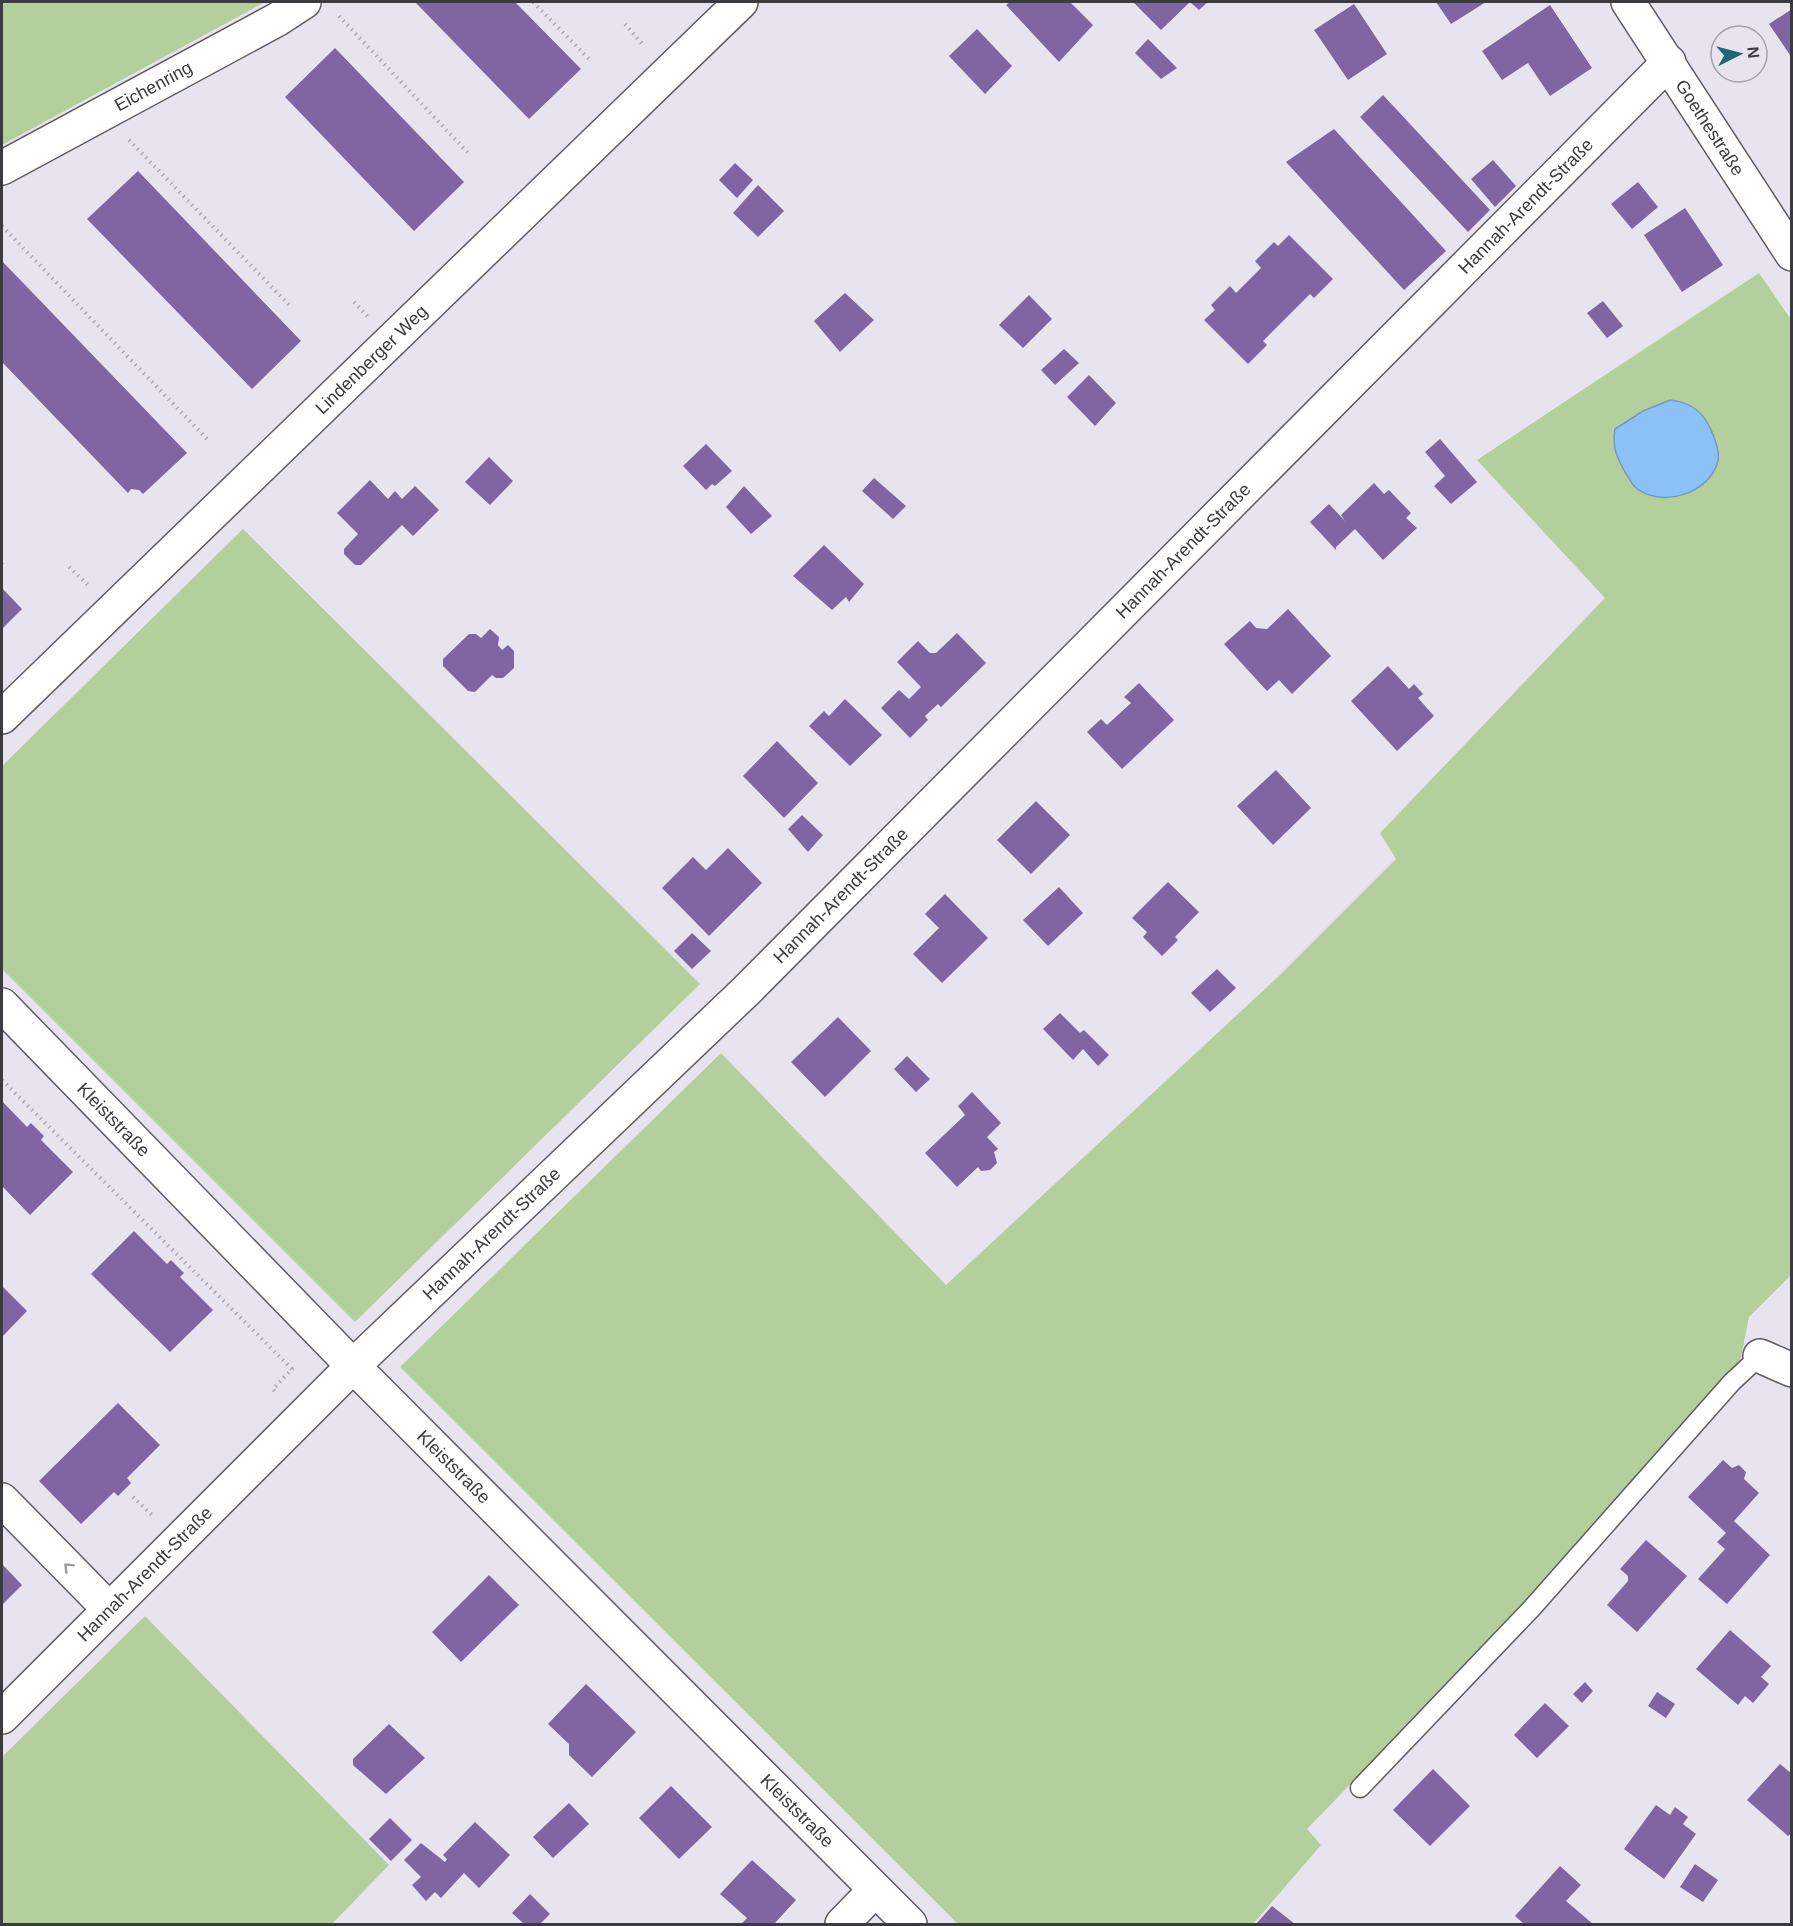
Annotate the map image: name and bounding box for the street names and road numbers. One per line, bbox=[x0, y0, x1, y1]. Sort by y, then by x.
street label: Eichenring bbox=[111, 57, 196, 115]
street label: Goethestraße bbox=[1671, 76, 1748, 179]
street label: Hannah-Arendt-Straße bbox=[1454, 134, 1597, 278]
street label: Lindenberger Weg bbox=[311, 301, 431, 418]
street label: Hannah-Arendt-Straße bbox=[1112, 479, 1255, 623]
street label: Hannah-Arendt-Straße bbox=[769, 824, 912, 967]
street label: Kleiststraße bbox=[73, 1079, 154, 1161]
street label: Hannah-Arendt-Straße bbox=[419, 1164, 564, 1304]
street label: Kleiststraße bbox=[413, 1426, 494, 1508]
street label: Hannah-Arendt-Straße bbox=[73, 1503, 216, 1646]
street label: Kleiststraße bbox=[756, 1770, 838, 1852]

